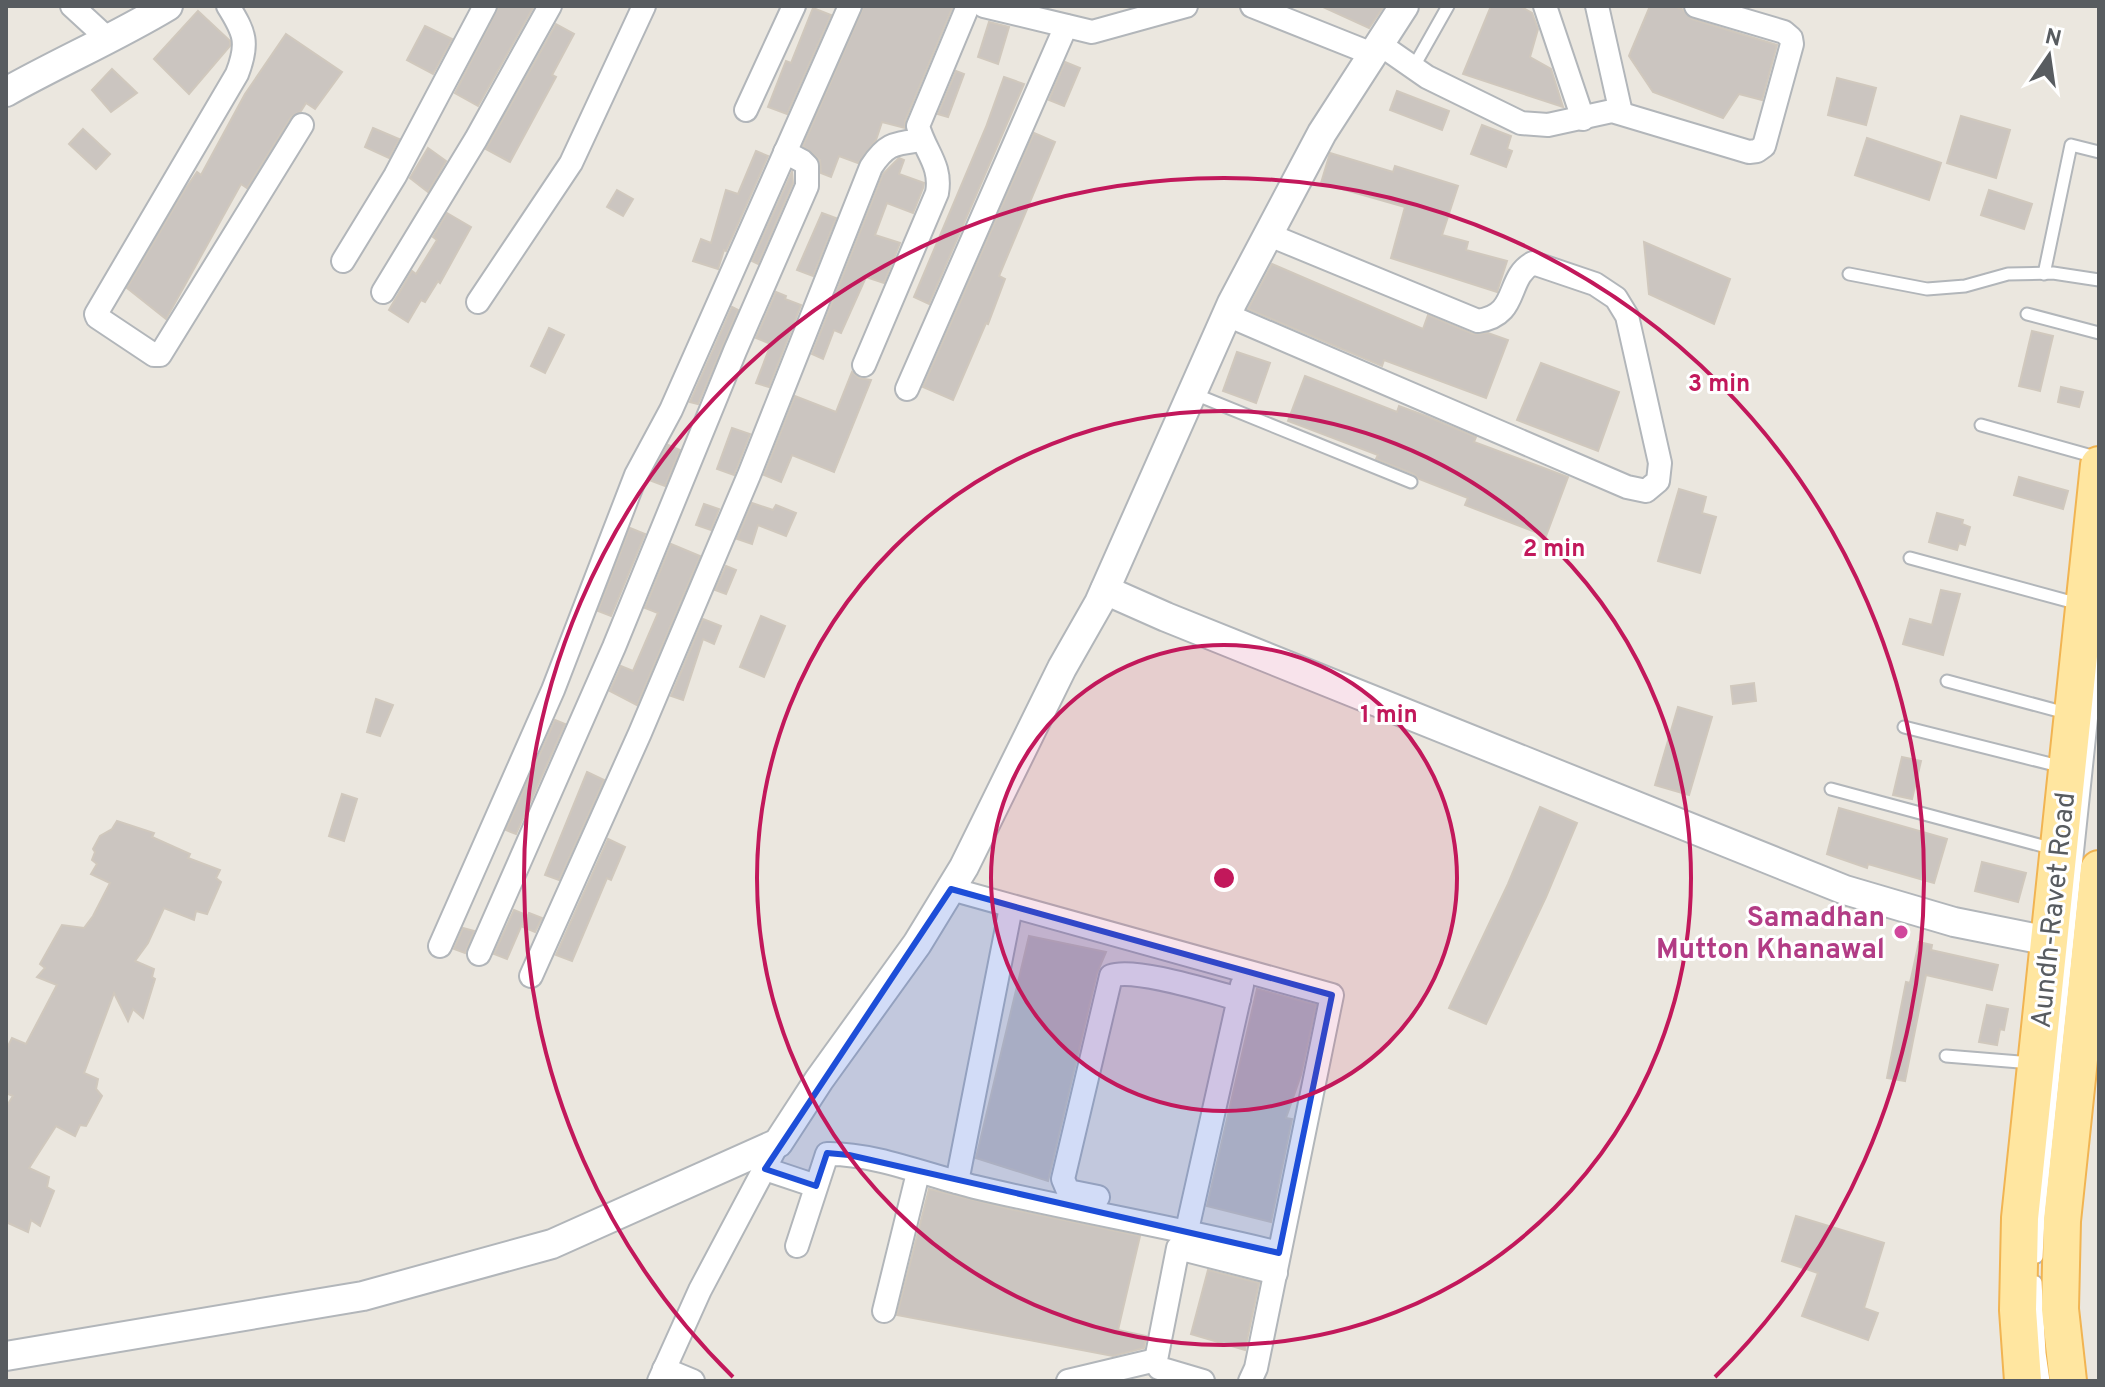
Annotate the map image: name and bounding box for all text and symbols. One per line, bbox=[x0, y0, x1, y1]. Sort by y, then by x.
north arrow bbox=[2009, 16, 2089, 96]
text: N bbox=[2042, 24, 2064, 54]
text: 3 min bbox=[1688, 370, 1750, 400]
text: 2 min bbox=[1523, 535, 1585, 565]
text: 1 min bbox=[1360, 701, 1418, 731]
street label: Aundh-Ravet Road bbox=[2025, 790, 2085, 1030]
centre of rings bbox=[1210, 864, 1238, 892]
place label: Samadhan Mutton Khanawal bbox=[1656, 901, 1885, 969]
marker: Samadhan Mutton Khanawal bbox=[1892, 923, 1910, 941]

